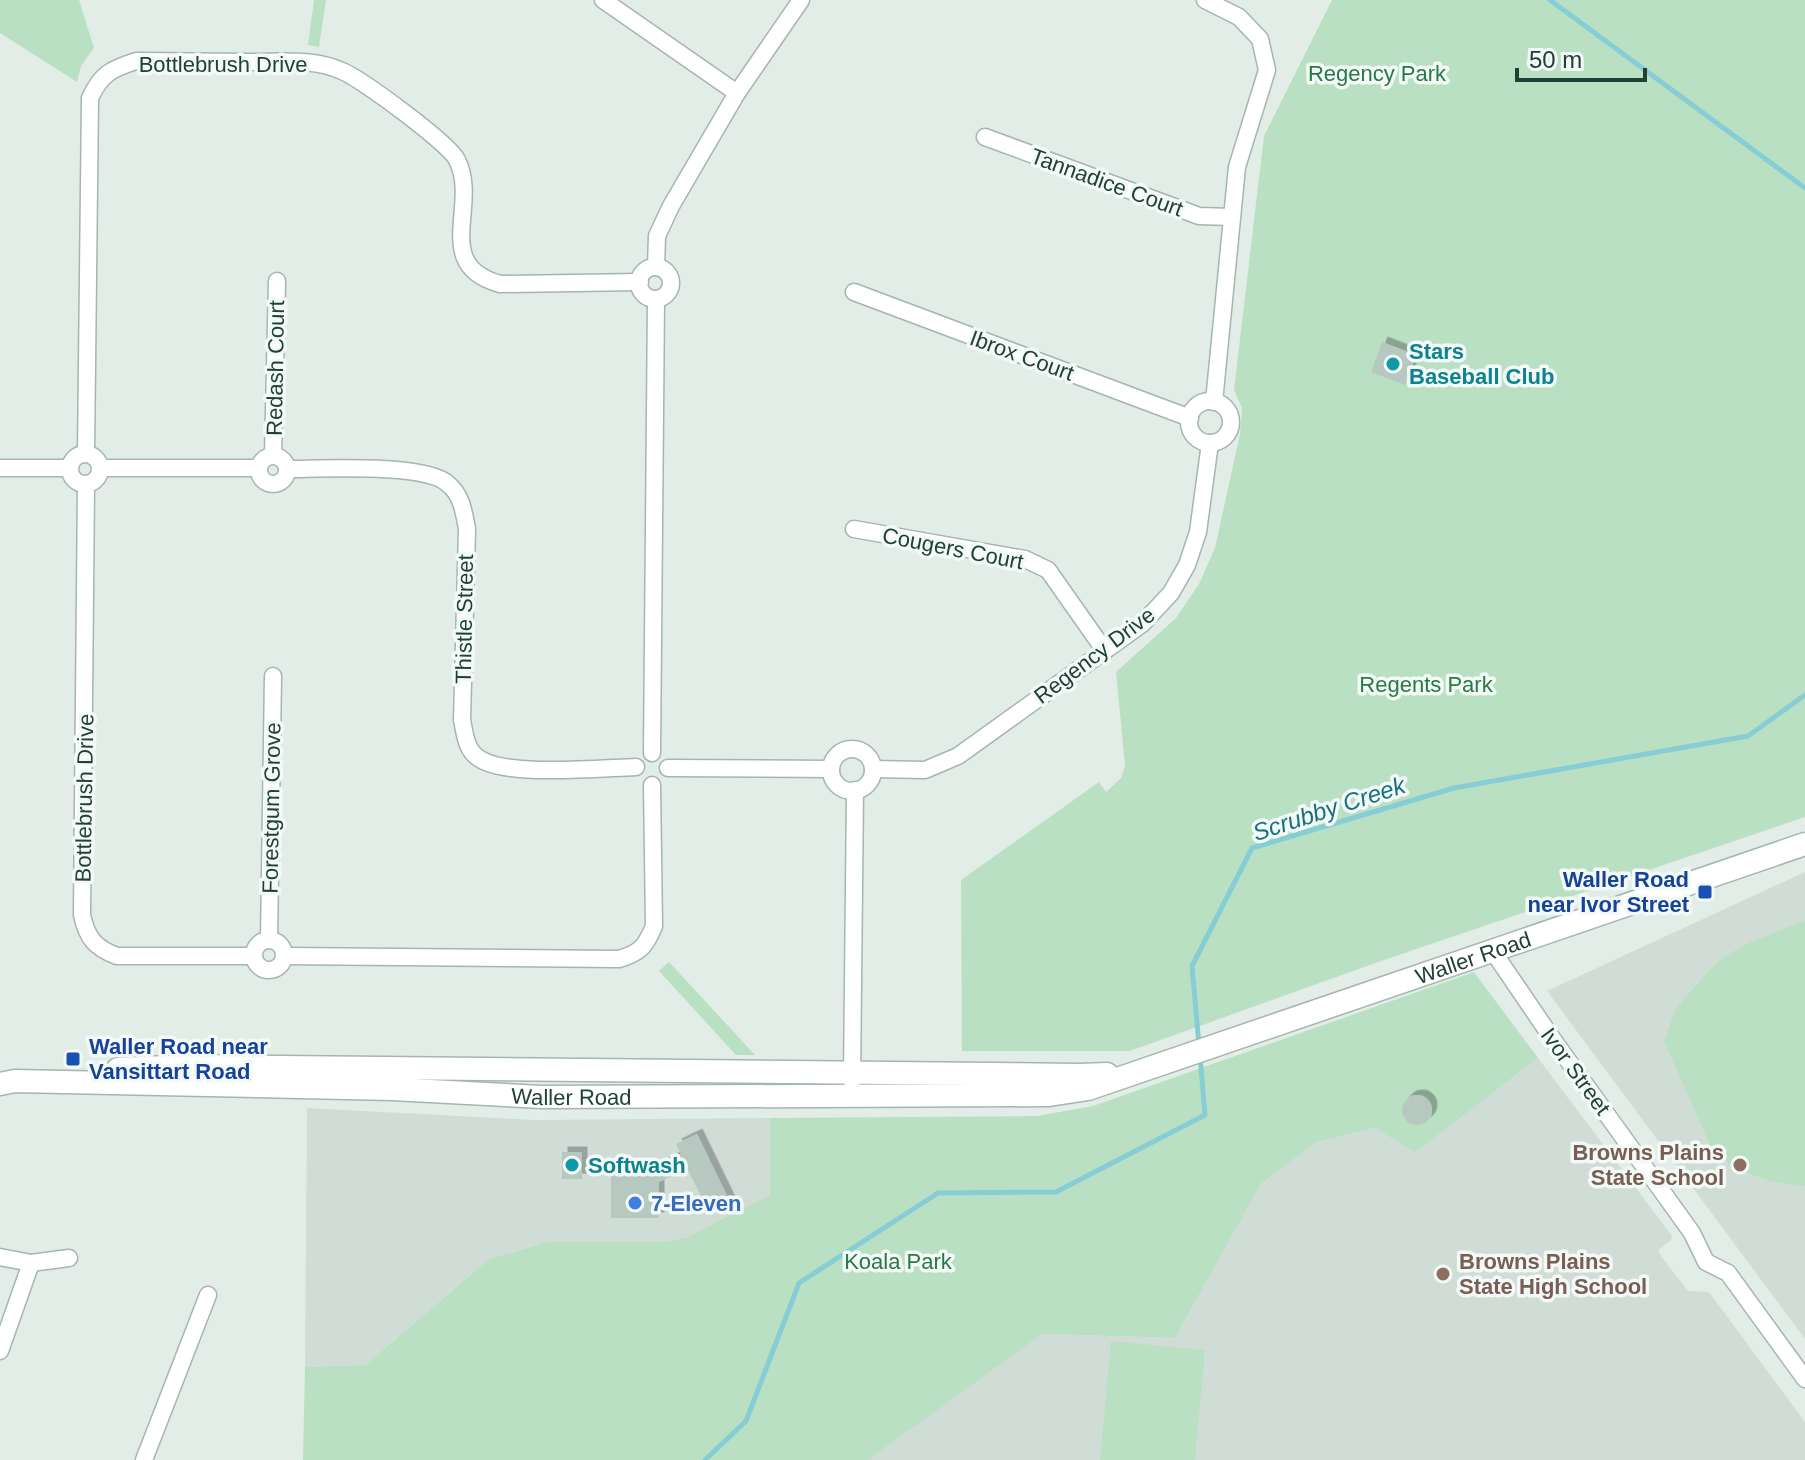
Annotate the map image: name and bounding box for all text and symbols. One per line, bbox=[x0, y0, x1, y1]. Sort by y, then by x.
scale bar bbox=[1517, 32, 1645, 82]
text: 50 m bbox=[1529, 46, 1582, 73]
street label: Bottlebrush Drive bbox=[139, 52, 307, 77]
park label: Regency Park bbox=[1308, 61, 1447, 86]
street label: Tannadice Court bbox=[1027, 143, 1186, 222]
street label: Redash Court bbox=[262, 300, 289, 436]
street label: Ibrox Court bbox=[966, 325, 1077, 386]
place label: Stars Baseball Club bbox=[1409, 339, 1554, 389]
marker: Stars Baseball Club bbox=[1384, 355, 1402, 373]
street label: Cougers Court bbox=[880, 523, 1026, 574]
street label: Thistle Street bbox=[451, 554, 478, 684]
street label: Regency Drive bbox=[1029, 602, 1159, 709]
park label: Regents Park bbox=[1359, 672, 1494, 697]
street label: Bottlebrush Drive bbox=[71, 713, 98, 883]
street label: Forestgum Grove bbox=[258, 722, 285, 894]
water label: Scrubby Creek bbox=[1249, 771, 1410, 846]
place label: Waller Road near Ivor Street bbox=[1528, 867, 1690, 917]
marker: Waller Road near Ivor Street bbox=[1696, 883, 1714, 901]
street label: Waller Road bbox=[1412, 927, 1534, 989]
street label: Ivor Street bbox=[1536, 1023, 1616, 1120]
place label: Waller Road near Vansittart Road bbox=[89, 1034, 268, 1084]
marker: Waller Road near Vansittart Road bbox=[64, 1050, 82, 1068]
street label: Waller Road bbox=[511, 1083, 632, 1110]
place label: Browns Plains State School bbox=[1572, 1140, 1724, 1190]
place label: Softwash bbox=[588, 1153, 686, 1178]
marker: Softwash bbox=[563, 1156, 581, 1174]
marker: Browns Plains State School bbox=[1731, 1156, 1749, 1174]
place label: 7-Eleven bbox=[651, 1191, 742, 1216]
marker: 7-Eleven bbox=[626, 1194, 644, 1212]
park label: Koala Park bbox=[844, 1249, 953, 1274]
place label: Browns Plains State High School bbox=[1459, 1249, 1647, 1299]
marker: Browns Plains State High School bbox=[1434, 1265, 1452, 1283]

